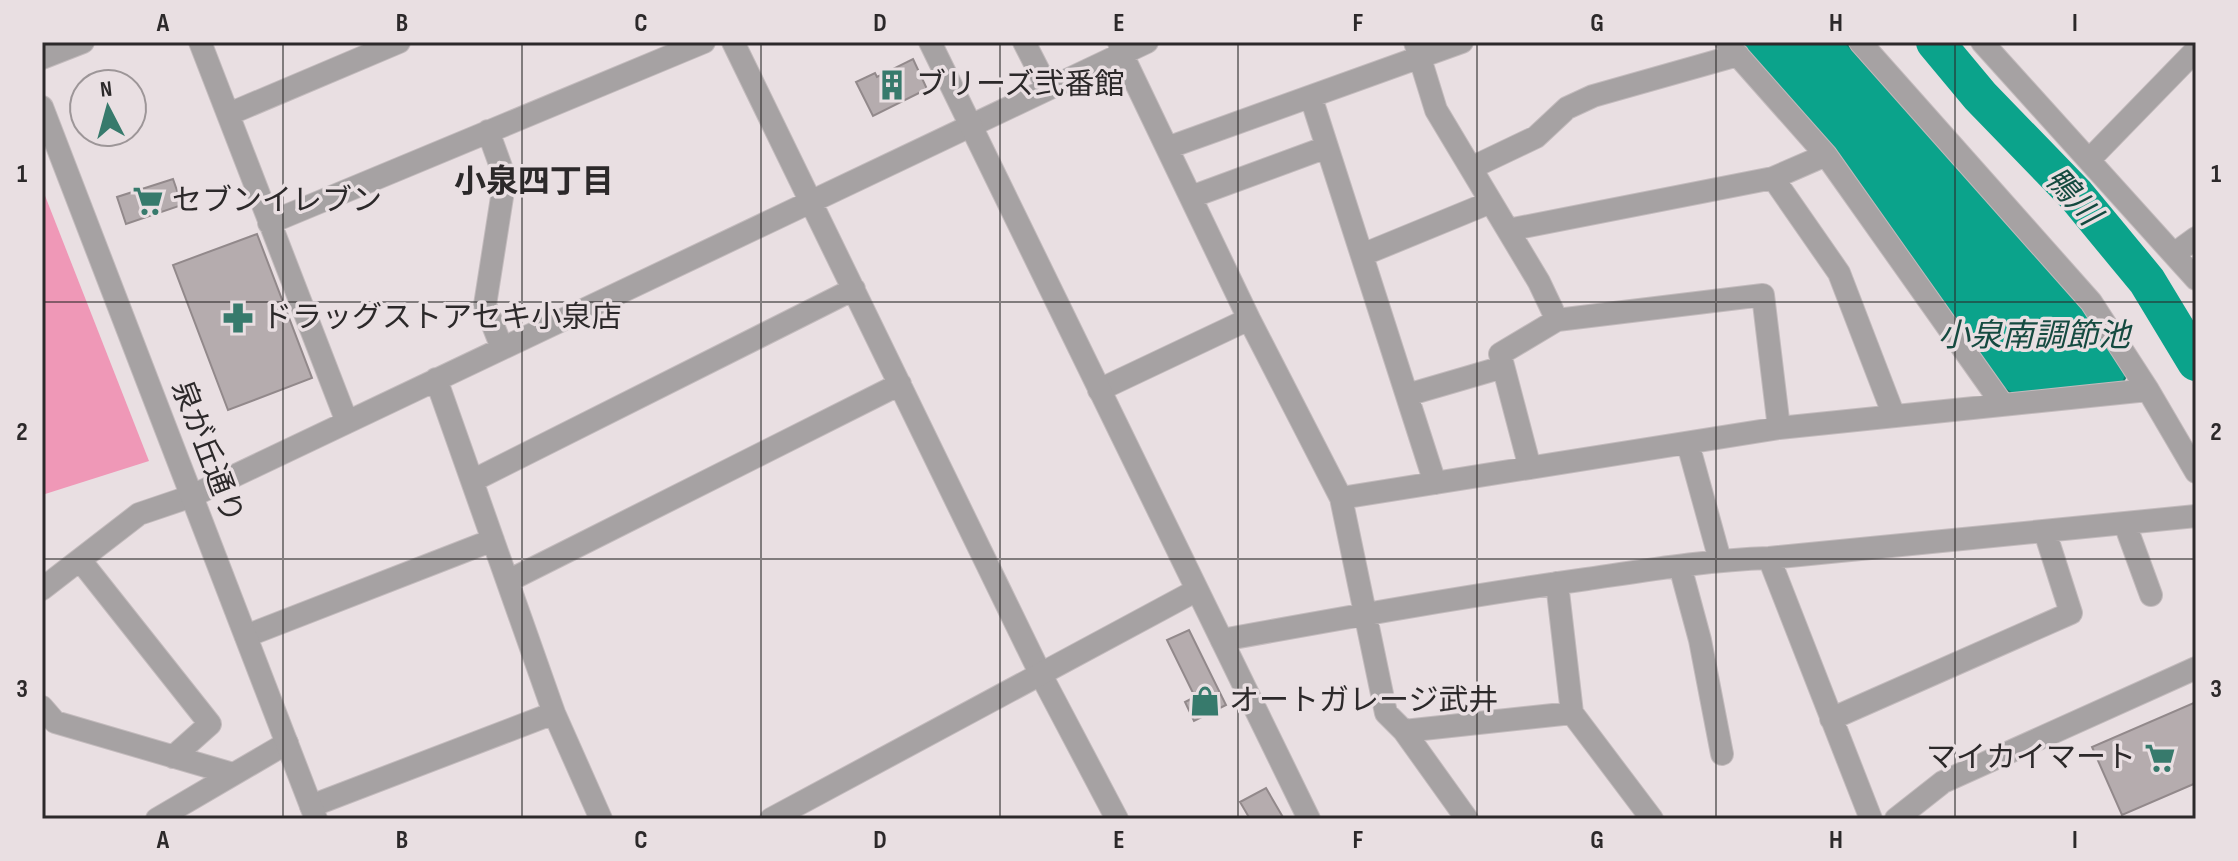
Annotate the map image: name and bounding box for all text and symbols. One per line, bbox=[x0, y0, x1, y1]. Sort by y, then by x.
text: A bbox=[156, 8, 170, 39]
text: B bbox=[396, 8, 408, 39]
text: C bbox=[634, 8, 648, 39]
text: D bbox=[873, 8, 887, 39]
text: E bbox=[1113, 8, 1125, 39]
text: F bbox=[1353, 8, 1364, 39]
text: G bbox=[1590, 8, 1604, 39]
text: H bbox=[1829, 8, 1843, 39]
text: I bbox=[2072, 8, 2078, 39]
place label: ブリーズ弐番館 bbox=[916, 67, 1125, 103]
north arrow bbox=[68, 68, 148, 148]
building icon: ブリーズ弐番館 bbox=[875, 68, 909, 102]
text: N bbox=[99, 76, 113, 104]
text: 1 bbox=[17, 159, 27, 190]
text: 1 bbox=[2211, 159, 2221, 190]
water label: 鴨川 bbox=[2036, 160, 2110, 236]
district label: 小泉四丁目 bbox=[454, 163, 614, 202]
place label: セブンイレブン bbox=[172, 183, 382, 219]
supermarket icon: セブンイレブン bbox=[131, 184, 165, 218]
place label: ドラッグストアセキ小泉店 bbox=[262, 300, 621, 336]
pharmacy icon: ドラッグストアセキ小泉店 bbox=[221, 301, 255, 335]
water label: 小泉南調節池 bbox=[1938, 317, 2133, 356]
street label: 泉が丘通り bbox=[163, 376, 251, 528]
text: 2 bbox=[16, 417, 28, 448]
text: 2 bbox=[2210, 417, 2222, 448]
text: 3 bbox=[16, 674, 28, 705]
text: 3 bbox=[2210, 674, 2222, 705]
place label: オートガレージ武井 bbox=[1229, 683, 1498, 719]
shop icon: オートガレージ武井 bbox=[1188, 684, 1222, 718]
place label: マイカイマート bbox=[1926, 740, 2136, 776]
supermarket icon: マイカイマート bbox=[2143, 741, 2177, 775]
text: A bbox=[156, 825, 170, 856]
text: B bbox=[396, 825, 408, 856]
text: C bbox=[634, 825, 648, 856]
text: D bbox=[873, 825, 887, 856]
text: E bbox=[1113, 825, 1125, 856]
text: F bbox=[1353, 825, 1364, 856]
text: G bbox=[1590, 825, 1604, 856]
text: H bbox=[1829, 825, 1843, 856]
text: I bbox=[2072, 825, 2078, 856]

